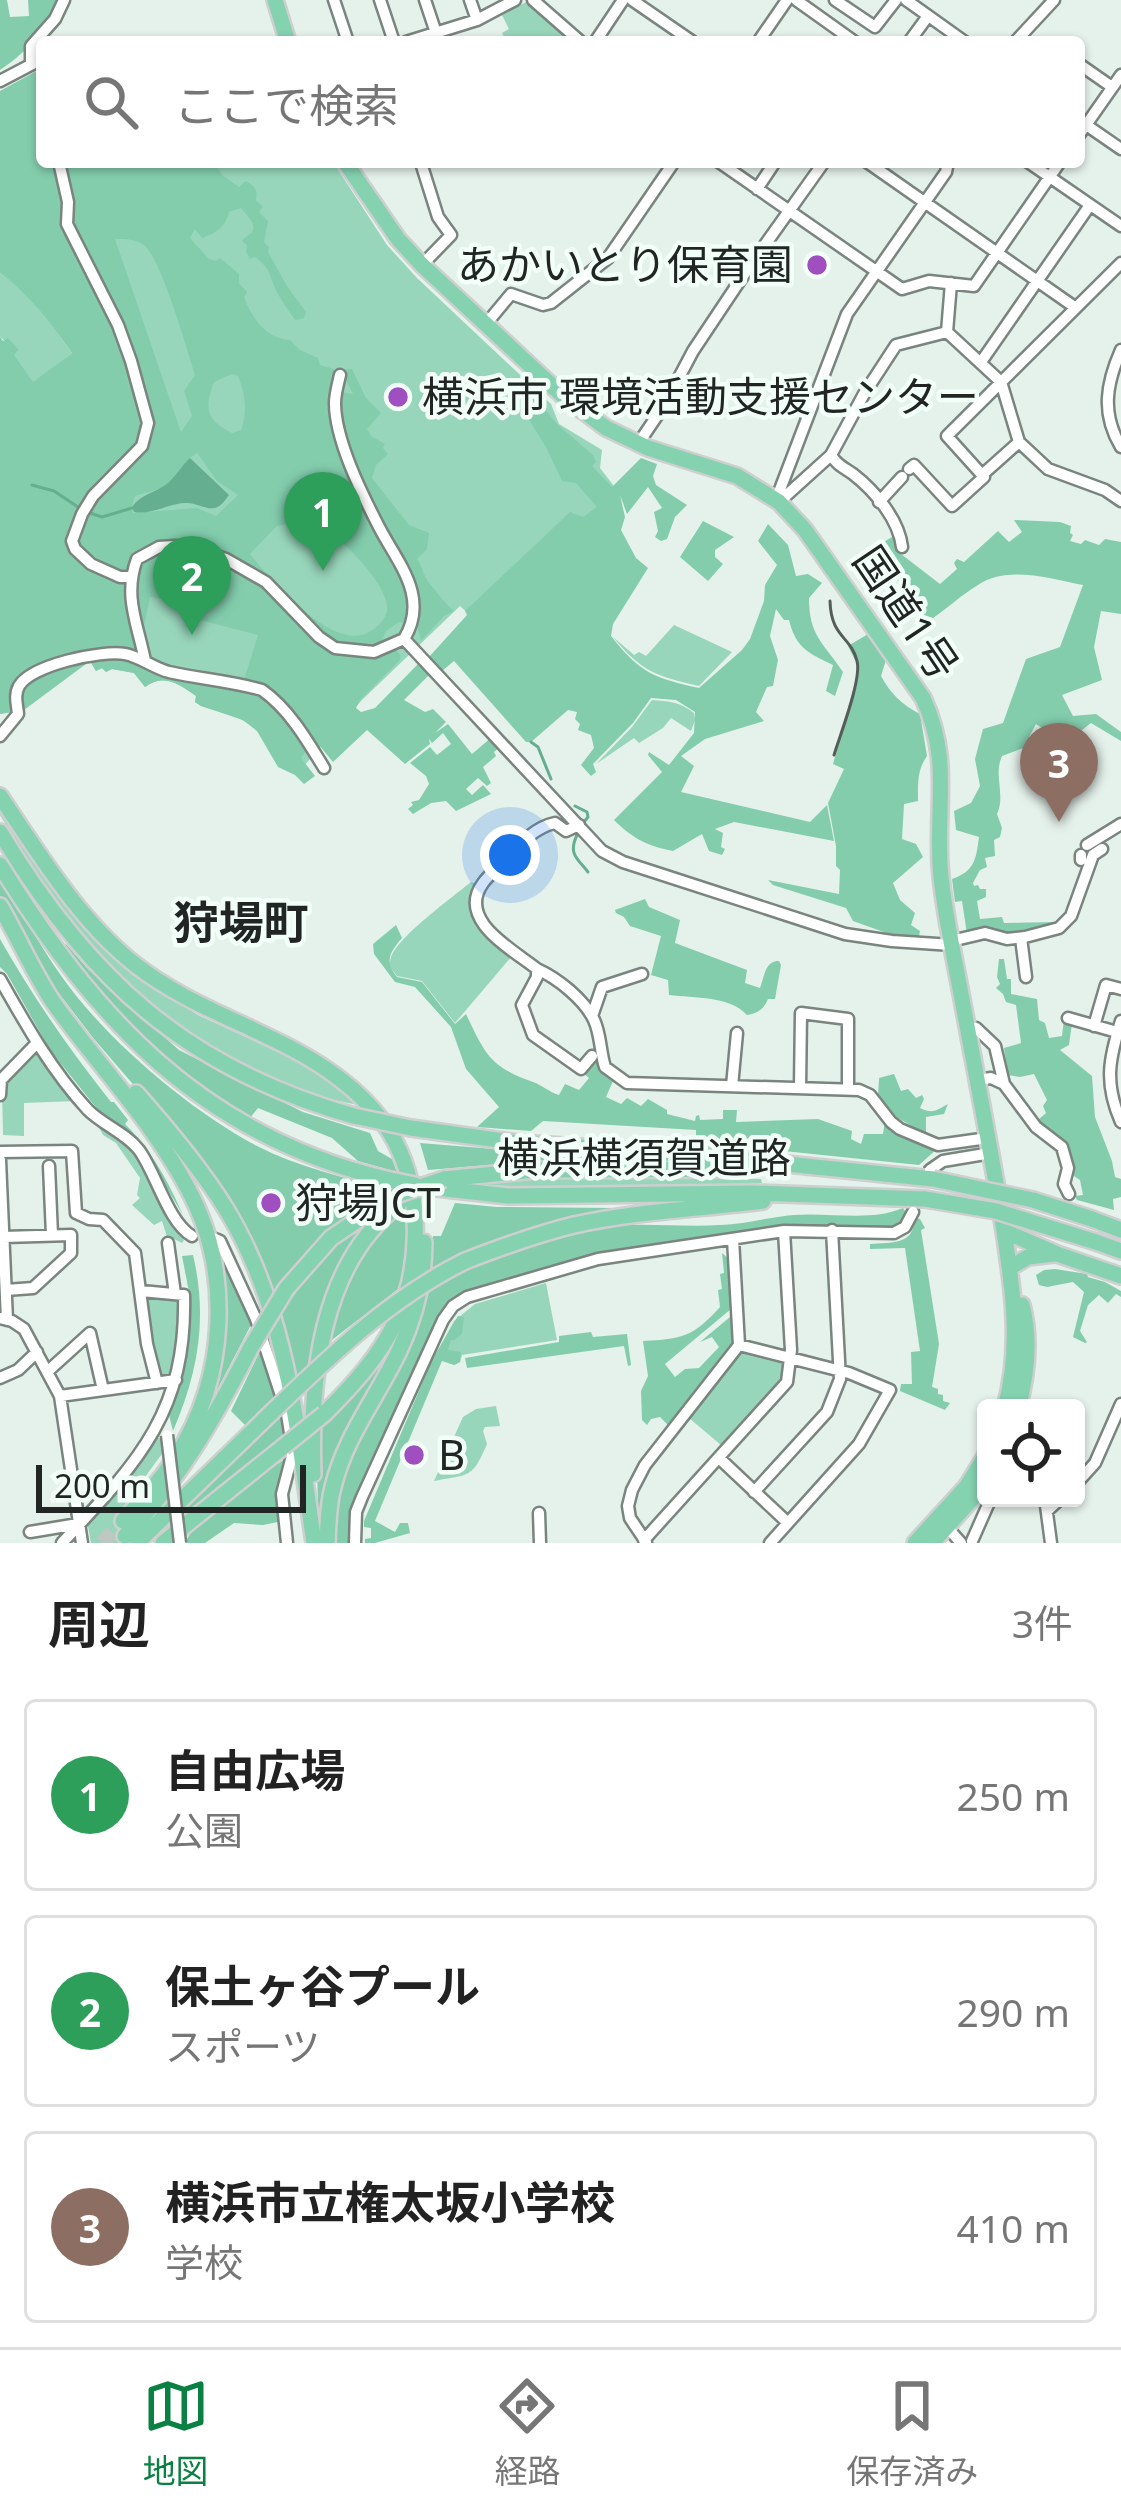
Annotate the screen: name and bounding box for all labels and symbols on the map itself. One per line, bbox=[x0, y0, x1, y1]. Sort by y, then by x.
place label: あかいとり保育園 bbox=[457, 235, 793, 292]
marker: あかいとり保育園 bbox=[804, 252, 830, 278]
place label: 横浜市 環境活動支援センター bbox=[422, 367, 979, 424]
marker: 横浜市 環境活動支援センター bbox=[385, 384, 411, 410]
pin: 1 bbox=[284, 472, 362, 571]
street label: 国道1号 bbox=[842, 534, 973, 690]
pin: 2 bbox=[153, 536, 231, 635]
pin: 3 bbox=[1020, 723, 1098, 822]
your location bbox=[480, 825, 540, 885]
district label: 狩場町 bbox=[173, 891, 309, 952]
street label: 横浜横須賀道路 bbox=[497, 1128, 791, 1185]
place label: 狩場JCT bbox=[295, 1173, 440, 1230]
marker: 狩場JCT bbox=[258, 1190, 284, 1216]
place label: B bbox=[438, 1425, 465, 1482]
marker: B bbox=[401, 1442, 427, 1468]
scale bar bbox=[36, 1459, 306, 1512]

